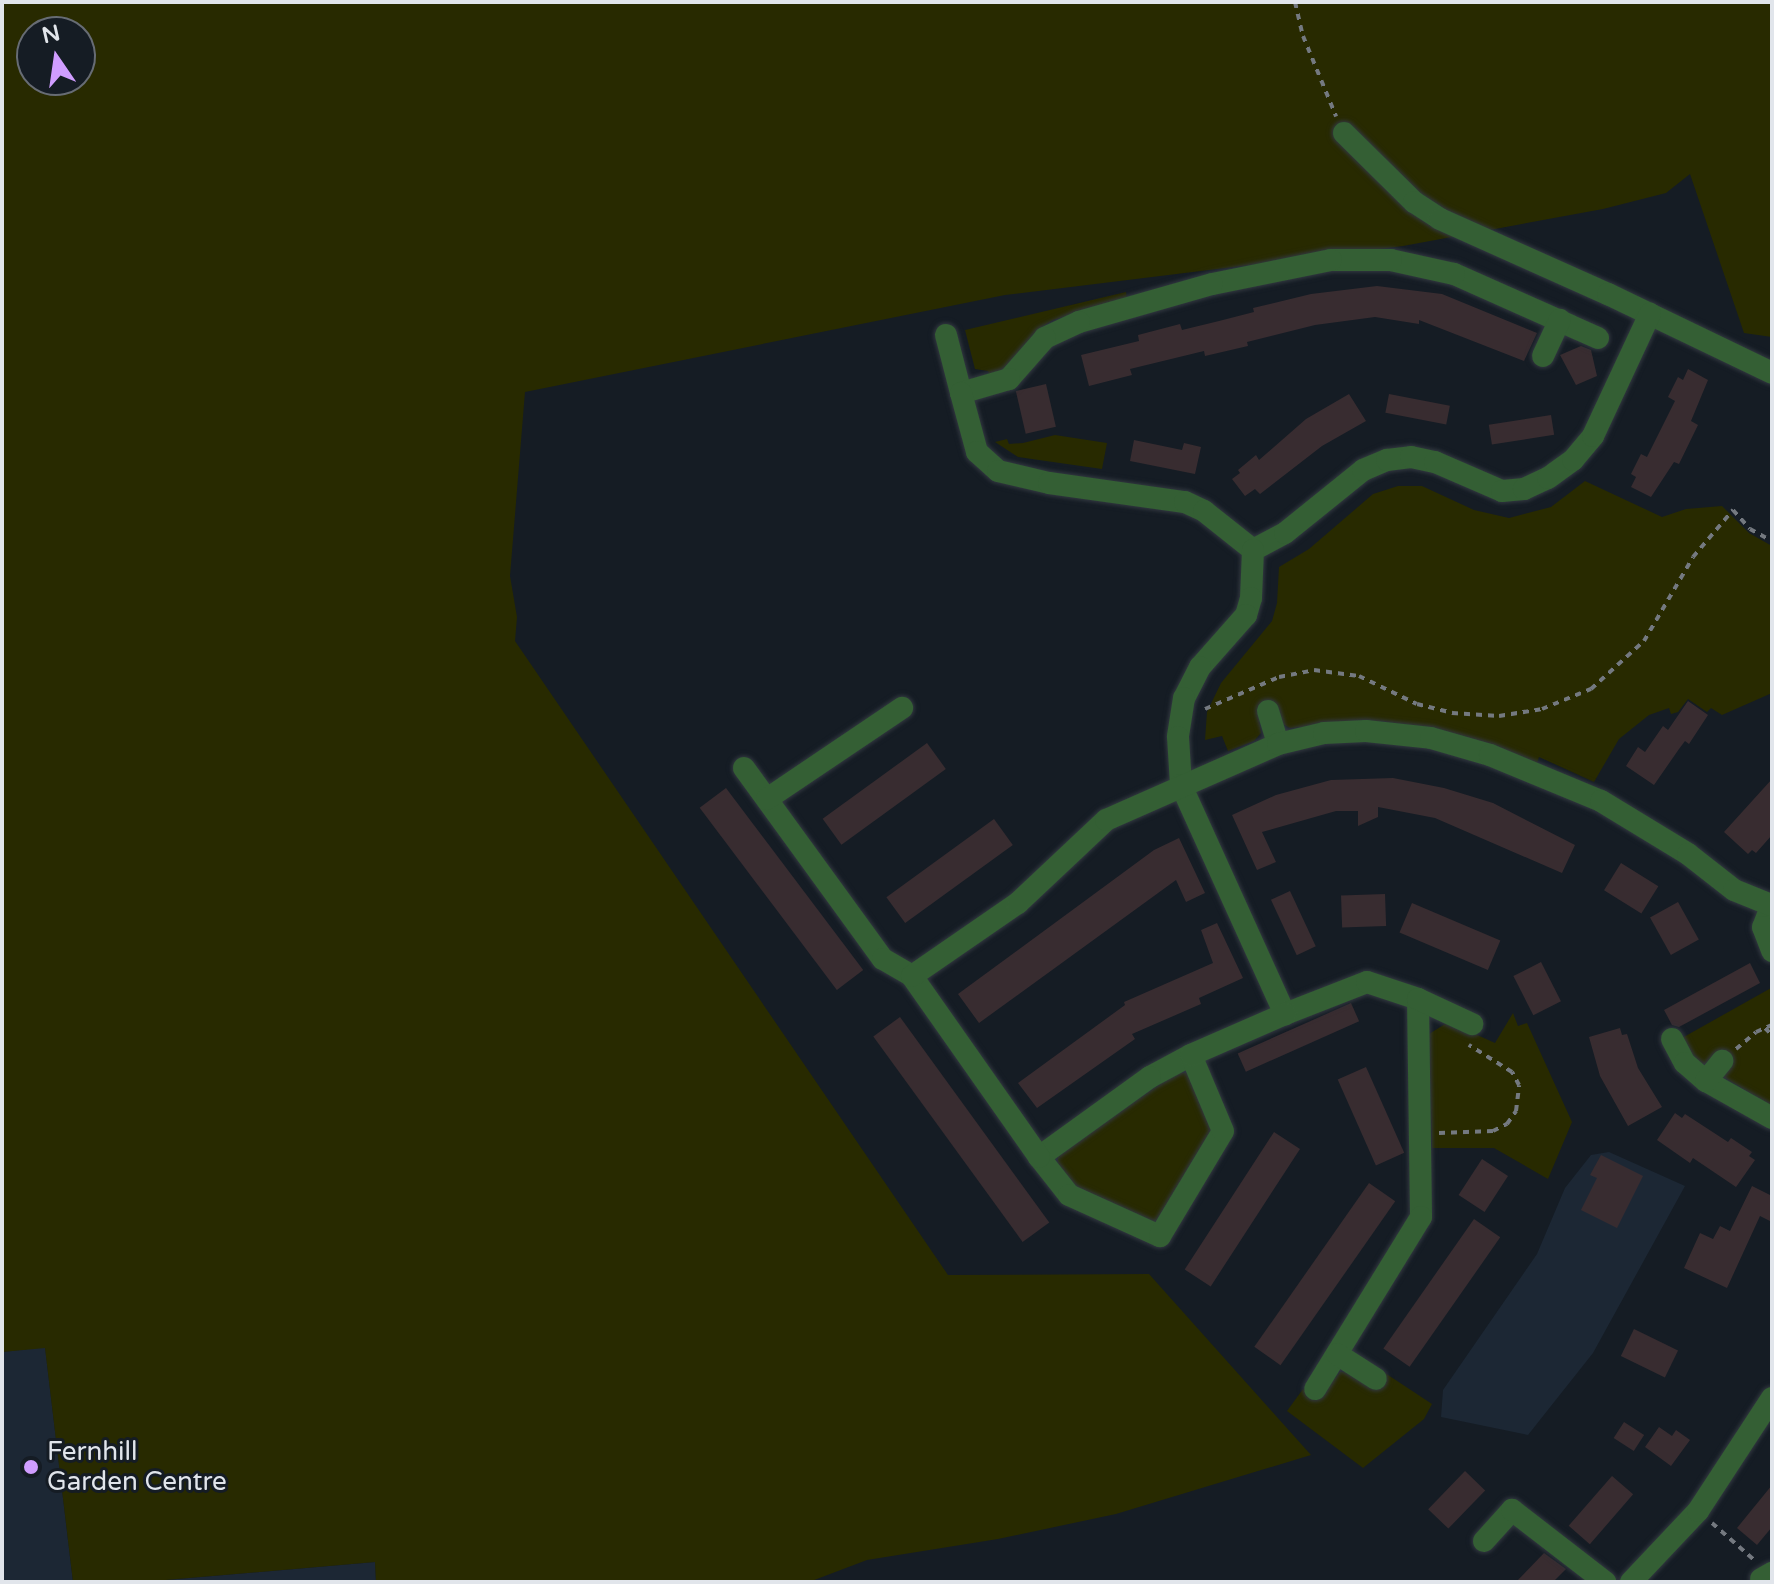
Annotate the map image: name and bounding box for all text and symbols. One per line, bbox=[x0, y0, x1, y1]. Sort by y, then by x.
north arrow bbox=[16, 16, 96, 96]
text: N bbox=[40, 20, 63, 49]
place label: Fernhill Garden Centre bbox=[47, 1436, 227, 1498]
marker: Fernhill Garden Centre bbox=[22, 1458, 40, 1476]

